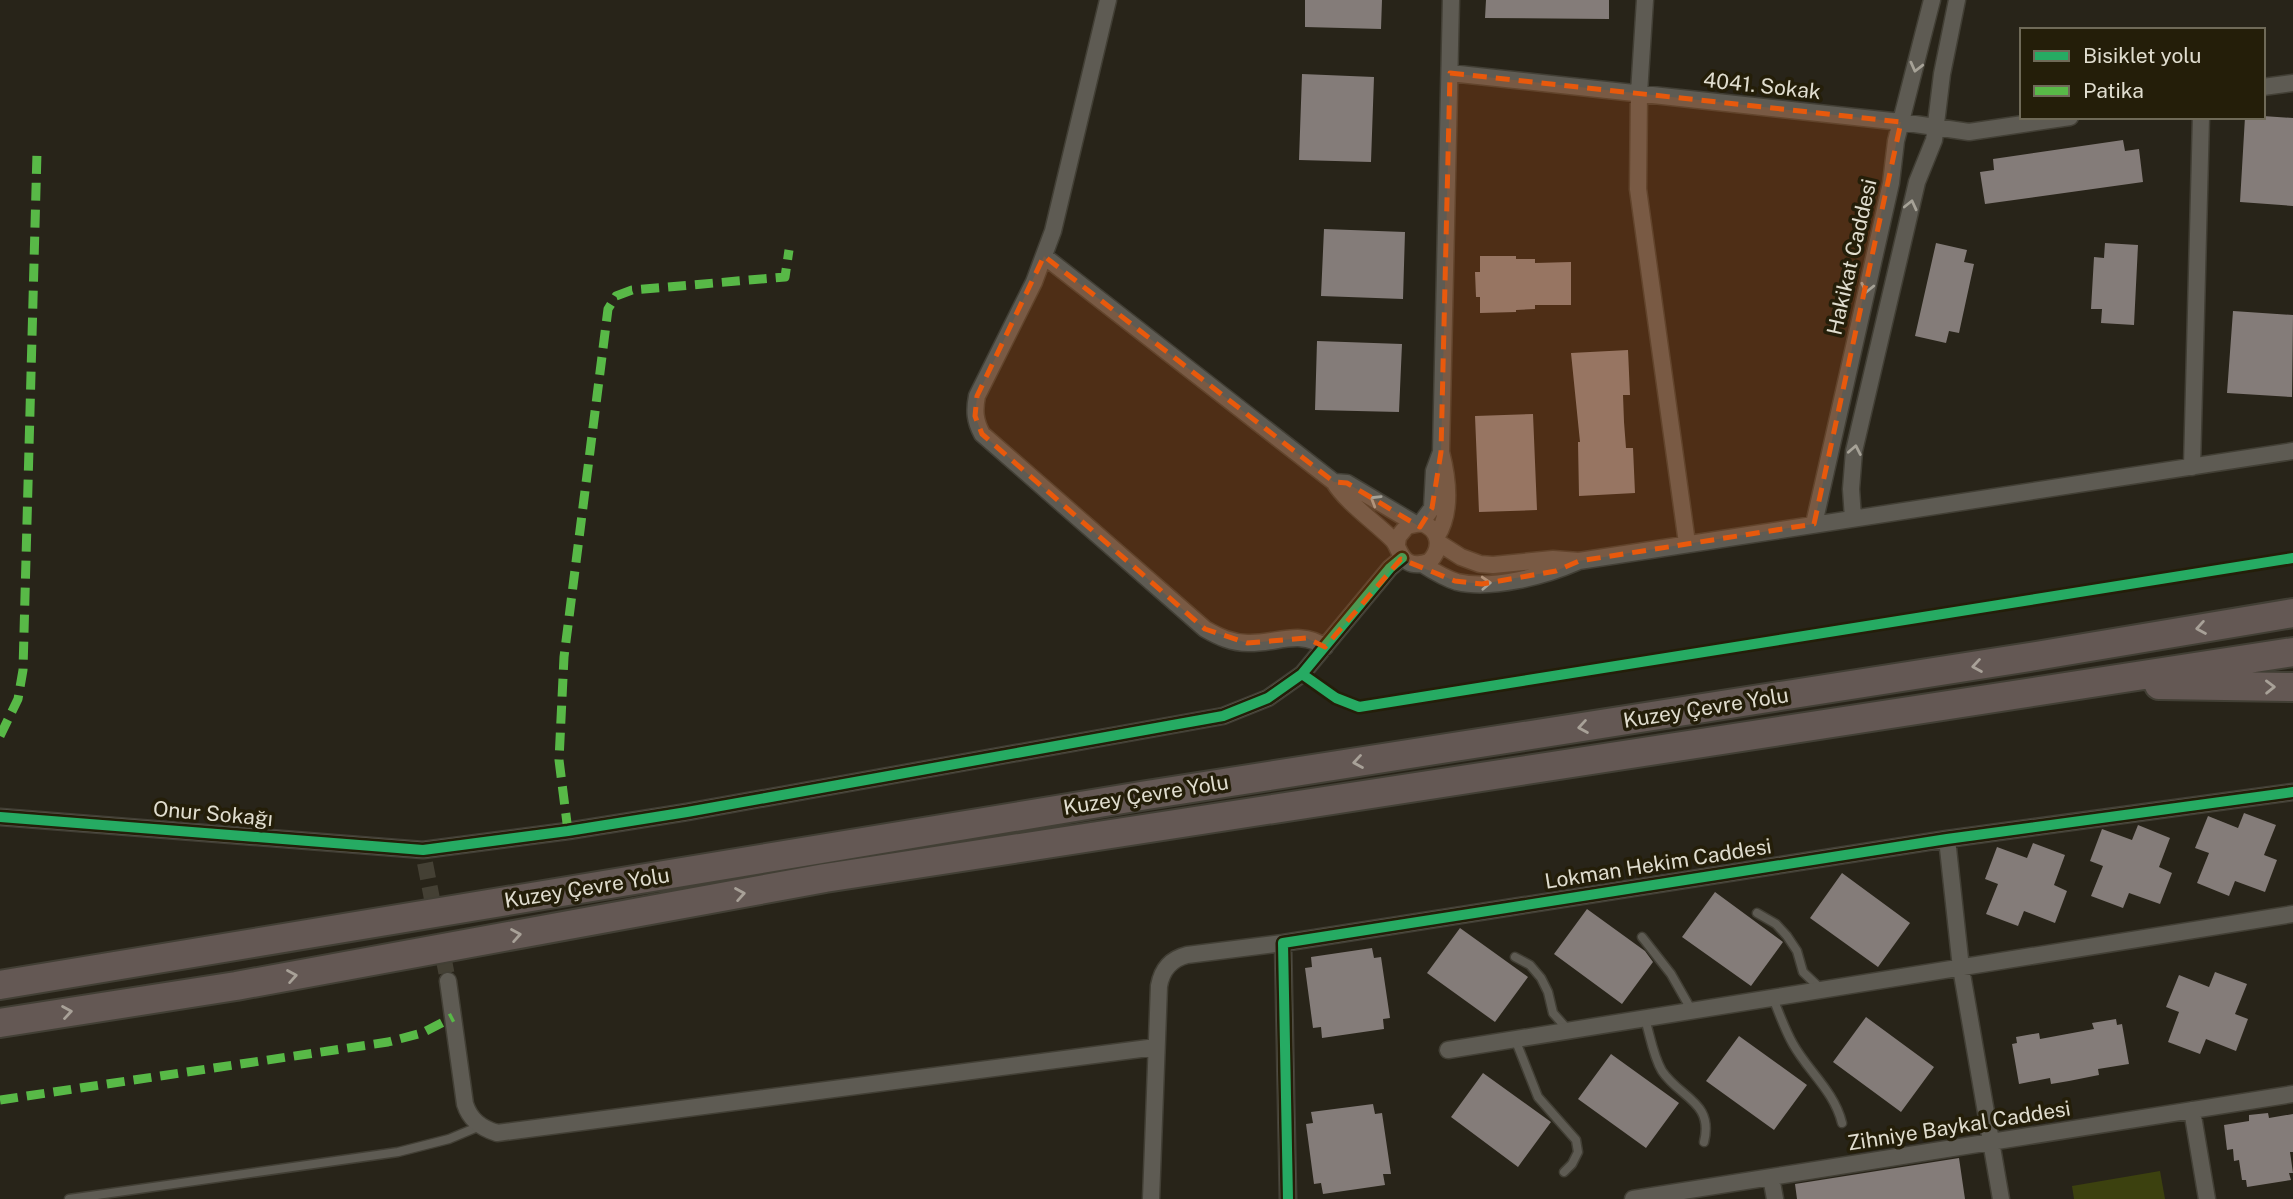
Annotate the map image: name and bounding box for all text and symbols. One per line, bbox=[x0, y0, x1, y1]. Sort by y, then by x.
legend bbox=[2020, 28, 2265, 119]
text: Bisiklet yolu bbox=[2083, 43, 2202, 68]
one-way arrow bbox=[1910, 60, 1924, 72]
street label: 4041. Sokak bbox=[1702, 67, 1822, 104]
text: Patika bbox=[2083, 78, 2144, 103]
street label: Hakikat Caddesi bbox=[1821, 176, 1882, 337]
one-way arrow bbox=[1903, 199, 1918, 211]
one-way arrow bbox=[1861, 282, 1876, 294]
one-way arrow bbox=[1847, 444, 1862, 456]
one-way arrow bbox=[1369, 496, 1382, 509]
one-way arrow bbox=[1480, 576, 1491, 591]
one-way arrow bbox=[2196, 620, 2207, 635]
one-way arrow bbox=[1971, 658, 1983, 673]
one-way arrow bbox=[2266, 679, 2276, 695]
street label: Kuzey Çevre Yolu bbox=[1621, 682, 1790, 733]
one-way arrow bbox=[1577, 719, 1589, 734]
one-way arrow bbox=[1352, 754, 1364, 769]
street label: Kuzey Çevre Yolu bbox=[1061, 769, 1230, 820]
street label: Onur Sokağı bbox=[152, 796, 274, 831]
street label: Lokman Hekim Caddesi bbox=[1543, 833, 1773, 894]
street label: Kuzey Çevre Yolu bbox=[502, 862, 671, 913]
one-way arrow bbox=[733, 887, 745, 902]
one-way arrow bbox=[510, 928, 522, 943]
one-way arrow bbox=[286, 969, 298, 984]
one-way arrow bbox=[62, 1005, 73, 1020]
street label: Zihniye Baykal Caddesi bbox=[1846, 1096, 2072, 1155]

